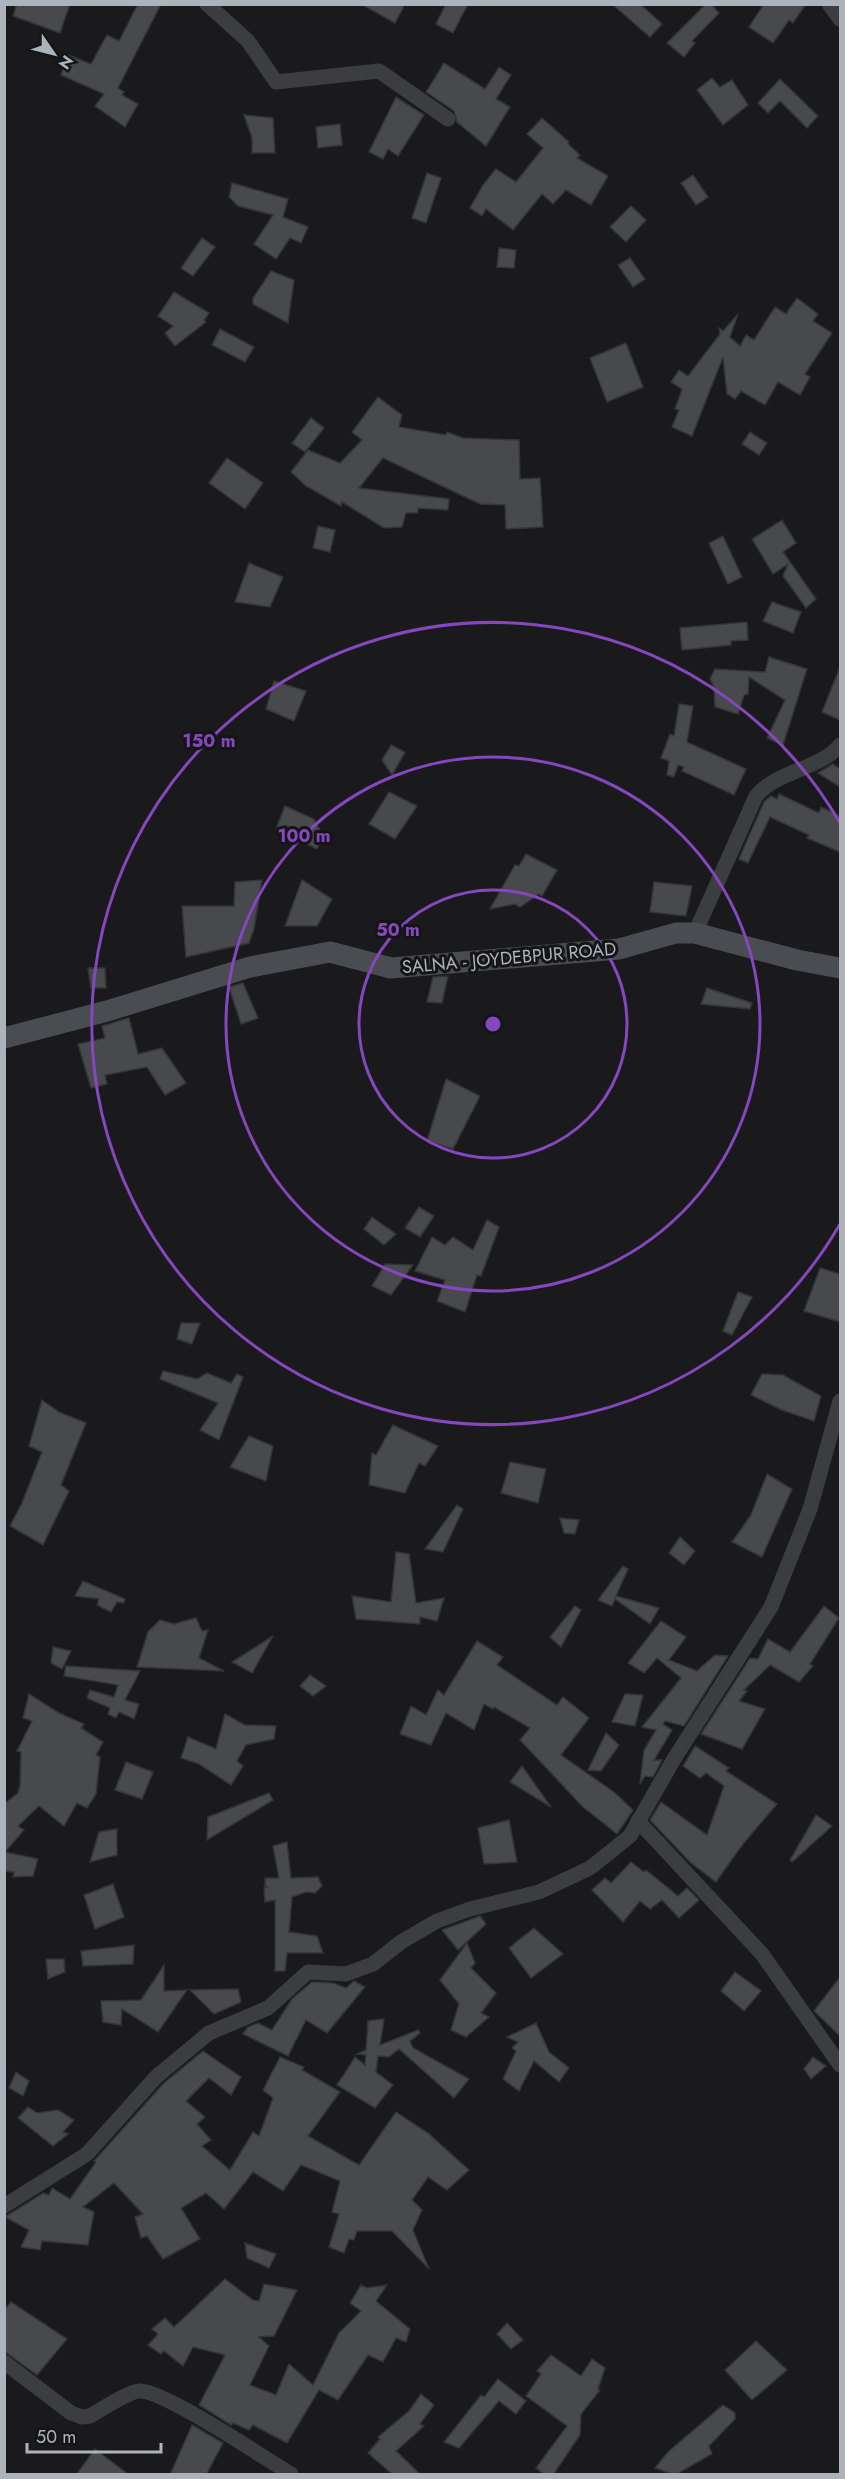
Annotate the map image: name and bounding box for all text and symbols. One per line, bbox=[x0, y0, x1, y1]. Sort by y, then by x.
north arrow bbox=[24, 24, 84, 84]
text: N bbox=[53, 51, 79, 74]
text: 150 m bbox=[183, 728, 235, 754]
text: 100 m bbox=[277, 823, 331, 849]
text: 50 m bbox=[376, 917, 420, 943]
street label: SALNA - JOYDEBPUR ROAD bbox=[401, 936, 617, 980]
centre of rings bbox=[483, 1014, 503, 1034]
scale bar bbox=[27, 2416, 160, 2454]
text: 50 m bbox=[36, 2424, 76, 2450]

